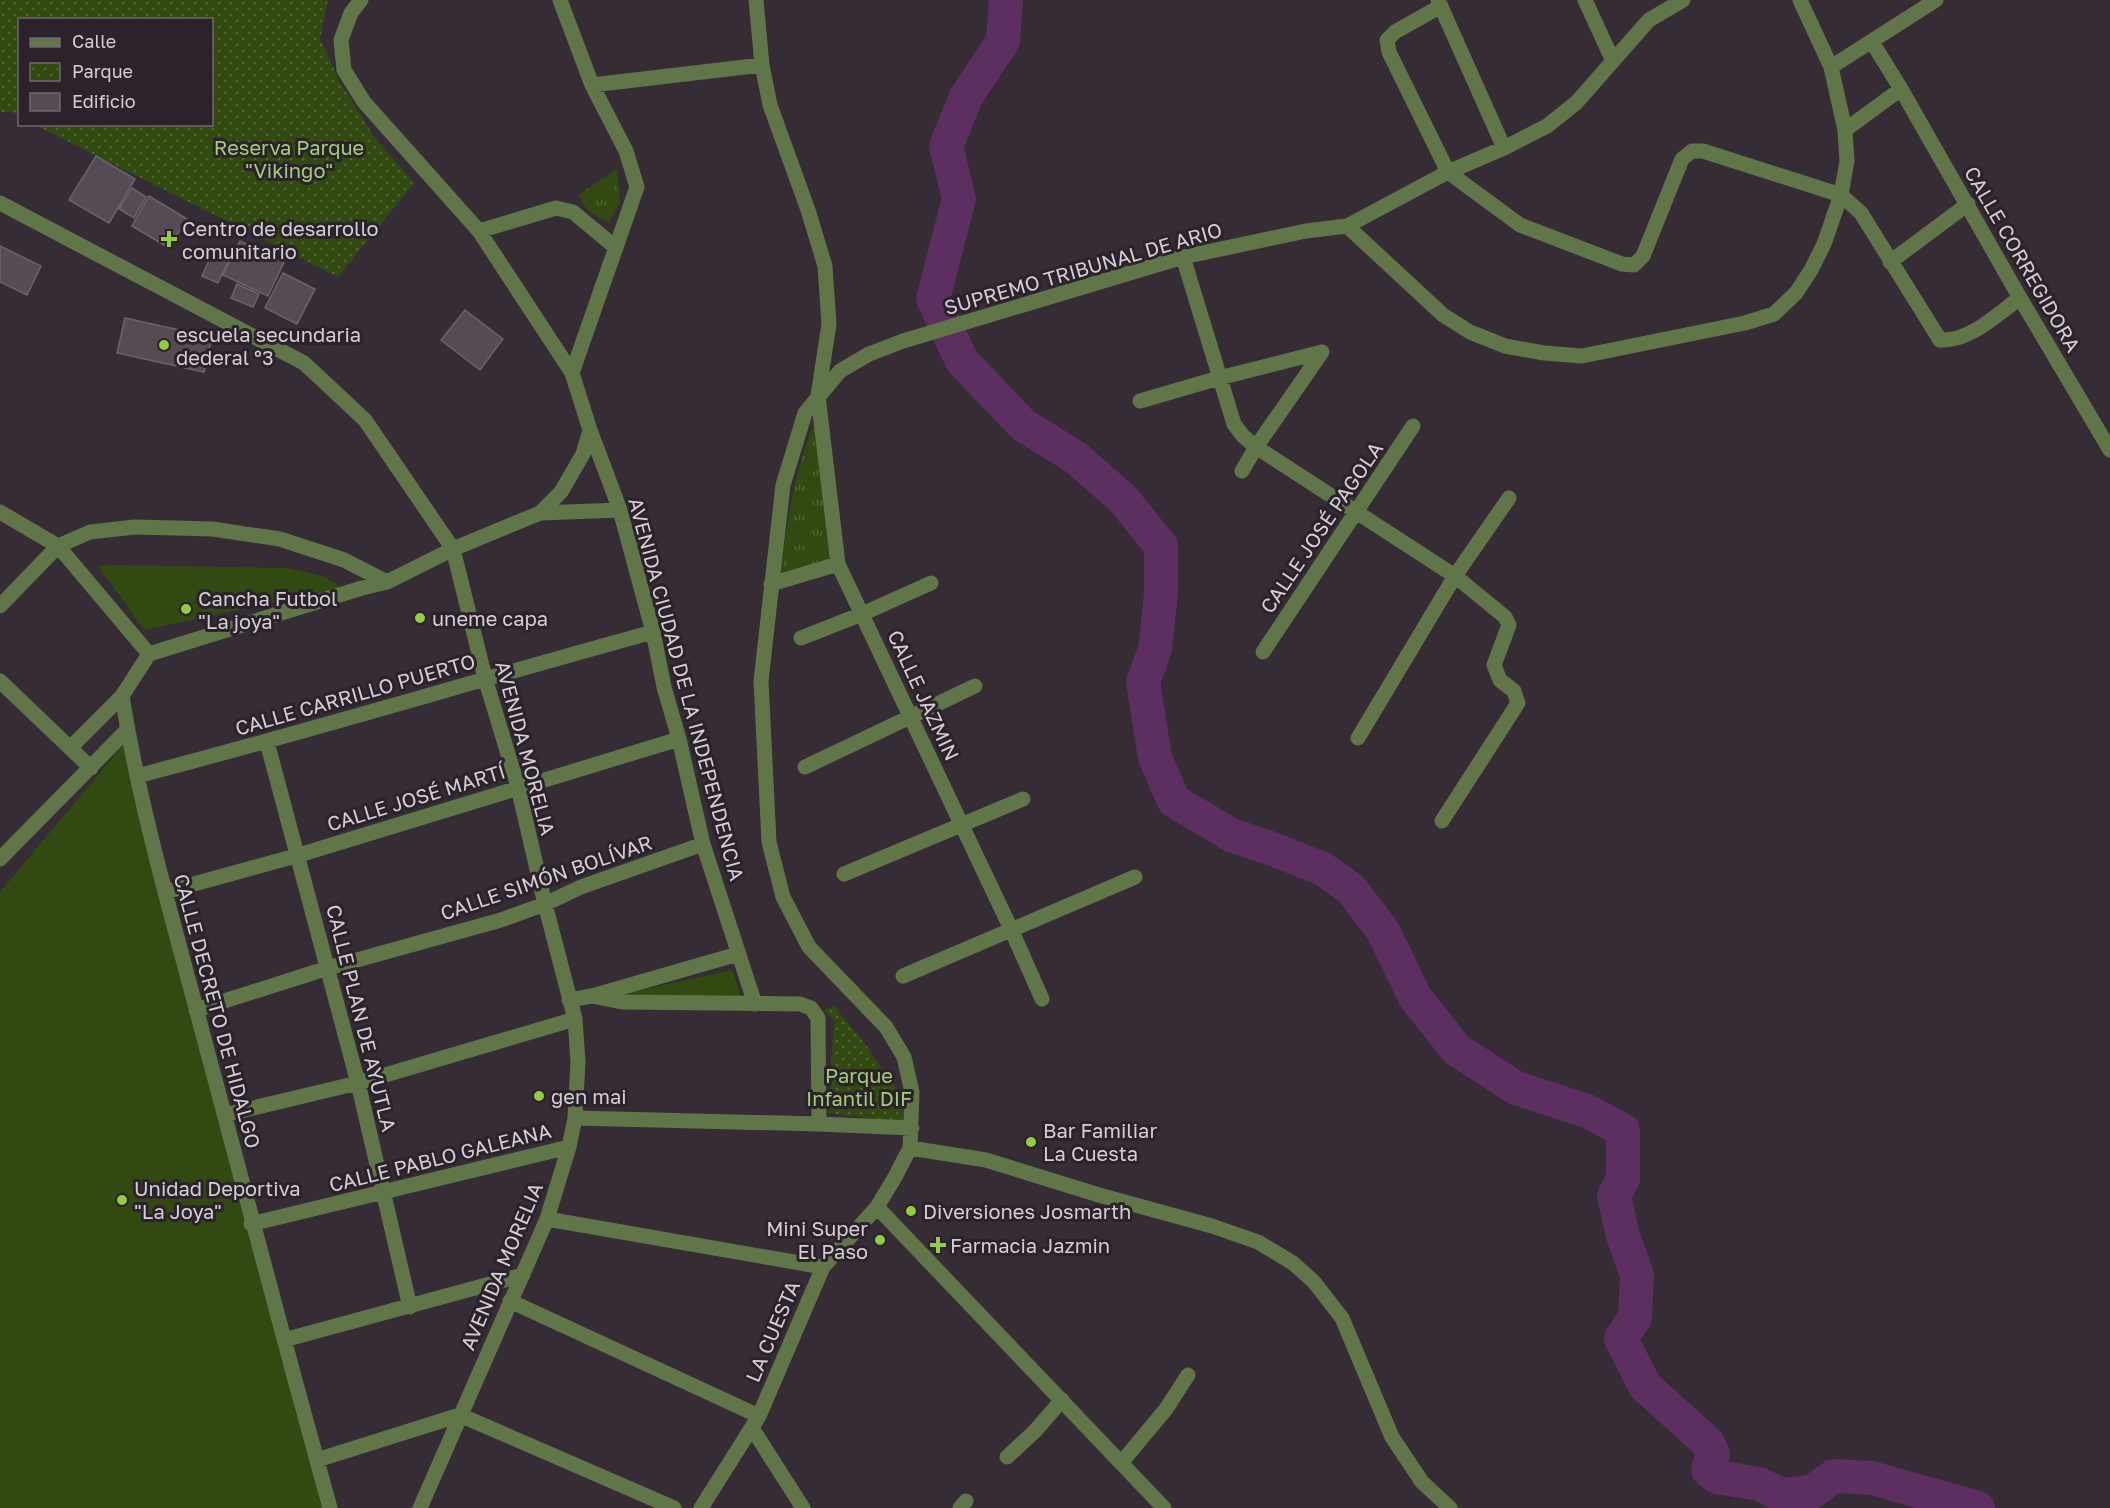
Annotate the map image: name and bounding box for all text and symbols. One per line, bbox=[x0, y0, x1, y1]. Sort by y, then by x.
legend bbox=[18, 18, 213, 126]
text: Calle bbox=[72, 30, 116, 52]
text: Parque bbox=[72, 60, 133, 82]
text: Edificio bbox=[72, 90, 136, 112]
park label: Reserva Parque "Vikingo" bbox=[214, 135, 364, 182]
street label: CALLE CORREGIDORA bbox=[1960, 162, 2086, 356]
place label: Centro de desarrollo comunitario bbox=[182, 216, 379, 263]
street label: SUPREMO TRIBUNAL DE ARIO bbox=[941, 217, 1225, 319]
marker: Centro de desarrollo comunitario bbox=[160, 230, 178, 248]
place label: escuela secundaria dederal °3 bbox=[176, 322, 361, 369]
marker: escuela secundaria dederal °3 bbox=[157, 338, 171, 352]
street label: CALLE JOSÉ PAGOLA bbox=[1255, 437, 1387, 617]
street label: AVENIDA CIUDAD DE LA INDEPENDENCIA bbox=[624, 495, 750, 883]
place label: Cancha Futbol "La joya" bbox=[198, 586, 337, 633]
marker: Cancha Futbol "La joya" bbox=[179, 602, 193, 616]
place label: uneme capa bbox=[432, 606, 548, 630]
marker: uneme capa bbox=[413, 611, 427, 625]
street label: CALLE JAZMIN bbox=[883, 626, 965, 764]
street label: CALLE CARRILLO PUERTO bbox=[232, 648, 478, 740]
street label: AVENIDA MORELIA bbox=[491, 658, 561, 838]
street label: CALLE JOSÉ MARTÍ bbox=[324, 758, 509, 836]
street label: CALLE SIMÓN BOLÍVAR bbox=[437, 829, 655, 925]
street label: CALLE DECRETO DE HIDALGO bbox=[170, 871, 266, 1151]
street label: CALLE PLAN DE AYUTLA bbox=[322, 902, 402, 1134]
park label: Parque Infantil DIF bbox=[806, 1063, 912, 1110]
place label: gen mai bbox=[551, 1084, 627, 1108]
marker: gen mai bbox=[532, 1089, 546, 1103]
street label: CALLE PABLO GALEANA bbox=[326, 1118, 554, 1196]
place label: Bar Familiar La Cuesta bbox=[1043, 1118, 1157, 1165]
marker: Bar Familiar La Cuesta bbox=[1024, 1135, 1038, 1149]
place label: Unidad Deportiva "La Joya" bbox=[134, 1176, 301, 1223]
street label: AVENIDA MORELIA bbox=[455, 1179, 547, 1353]
marker: Unidad Deportiva "La Joya" bbox=[115, 1193, 129, 1207]
place label: Diversiones Josmarth bbox=[923, 1199, 1131, 1223]
marker: Diversiones Josmarth bbox=[904, 1204, 918, 1218]
place label: Mini Super El Paso bbox=[766, 1216, 868, 1263]
marker: Mini Super El Paso bbox=[873, 1233, 887, 1247]
place label: Farmacia Jazmin bbox=[950, 1233, 1110, 1257]
marker: Farmacia Jazmin bbox=[931, 1238, 945, 1252]
street label: LA CUESTA bbox=[740, 1277, 804, 1385]

